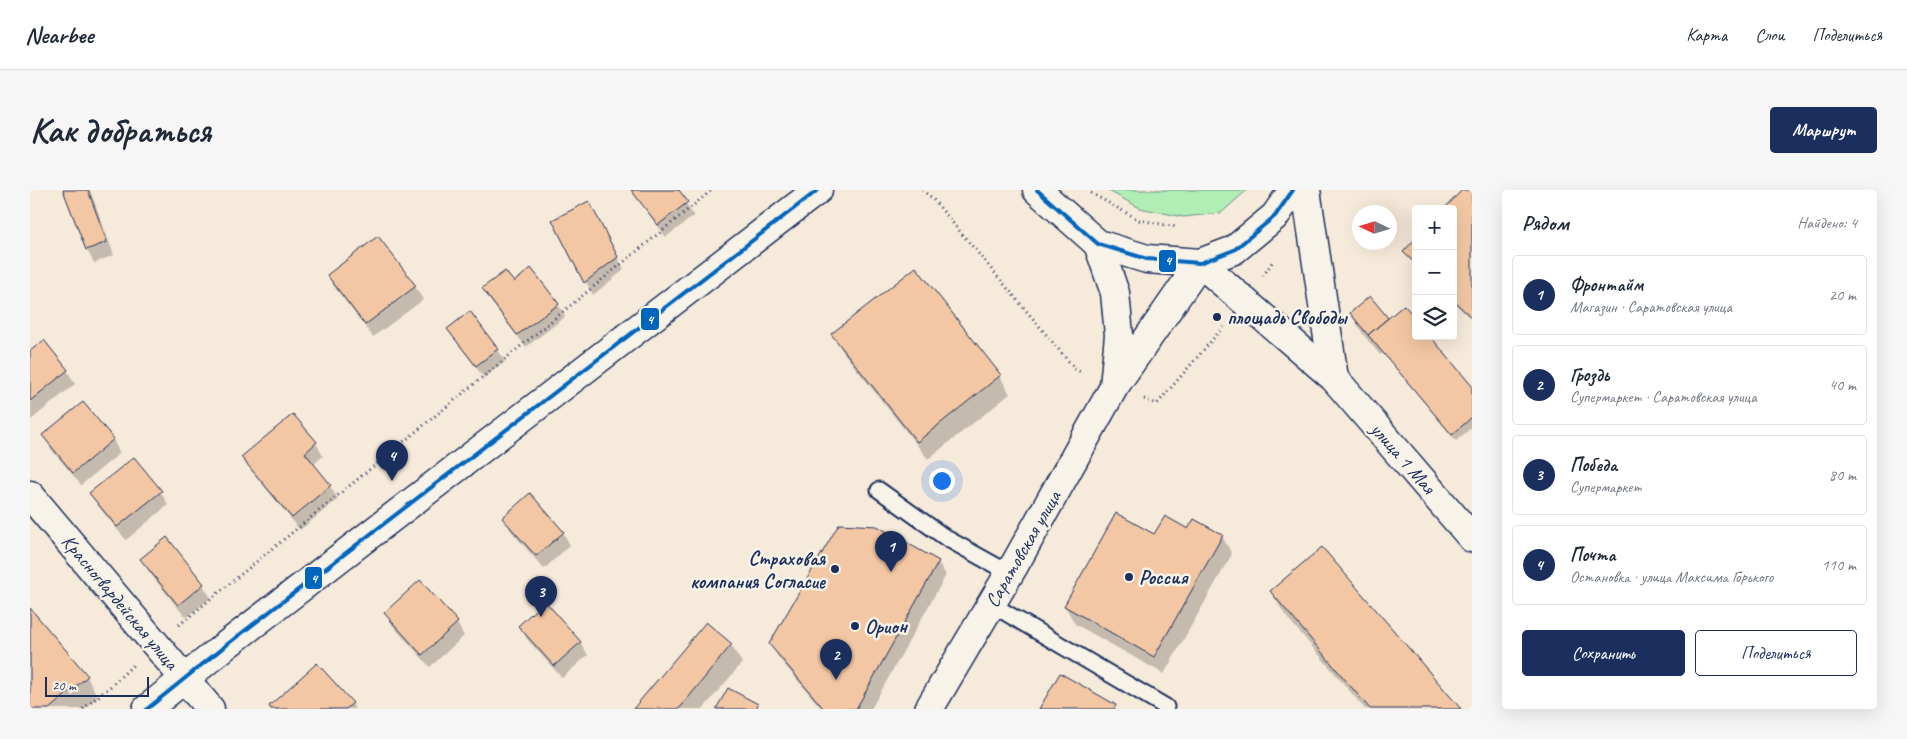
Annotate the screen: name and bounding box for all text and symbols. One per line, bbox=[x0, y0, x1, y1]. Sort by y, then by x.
text: Nearbee bbox=[25, 20, 93, 50]
text: Карта bbox=[1686, 24, 1727, 46]
text: Слои bbox=[1755, 24, 1784, 46]
text: Поделиться bbox=[1812, 24, 1882, 46]
button: Маршрут bbox=[1770, 107, 1877, 153]
text: Как добраться bbox=[30, 108, 211, 153]
north arrow bbox=[1352, 205, 1397, 250]
map controls bbox=[1412, 205, 1457, 340]
button: + bbox=[1412, 205, 1457, 250]
text: Рядом bbox=[1522, 210, 1569, 236]
text: Найдено: 4 bbox=[1797, 213, 1857, 233]
line badge: 4 bbox=[1158, 249, 1177, 273]
button: − bbox=[1412, 250, 1457, 295]
text: 4 bbox=[1165, 252, 1173, 269]
text: Фронтайм bbox=[1570, 273, 1643, 297]
text: 1 bbox=[1535, 285, 1543, 305]
text: 20 m bbox=[1829, 285, 1856, 305]
button: layers bbox=[1412, 295, 1457, 340]
text: Магазин · Саратовская улица bbox=[1570, 297, 1732, 317]
place label: площадь Свободы bbox=[1227, 305, 1349, 330]
line badge: 4 bbox=[640, 307, 660, 331]
text: 4 bbox=[647, 311, 655, 328]
marker: площадь Свободы bbox=[1211, 311, 1223, 323]
text: Гроздь bbox=[1570, 363, 1609, 387]
text: 2 bbox=[1535, 375, 1543, 395]
text: 40 m bbox=[1829, 375, 1856, 395]
text: Супермаркет · Саратовская улица bbox=[1570, 387, 1757, 407]
street label: улица 1 Мая bbox=[1365, 416, 1442, 500]
pin: 4 bbox=[376, 440, 408, 481]
text: Победа bbox=[1570, 453, 1617, 477]
text: 3 bbox=[1535, 465, 1543, 485]
text: 80 m bbox=[1829, 465, 1856, 485]
your location bbox=[929, 468, 955, 494]
text: Супермаркет bbox=[1570, 477, 1641, 497]
street label: Саратовская улица bbox=[980, 485, 1067, 612]
street label: Красногвардейская улица bbox=[56, 529, 185, 676]
pin: 1 bbox=[875, 531, 907, 572]
text: Почта bbox=[1570, 543, 1616, 567]
place label: Страховая компания Согласие bbox=[690, 546, 827, 594]
text: 4 bbox=[1535, 555, 1543, 575]
text: 110 m bbox=[1822, 555, 1856, 575]
marker: Страховая компания Согласие bbox=[829, 563, 841, 575]
place label: Россия bbox=[1139, 565, 1189, 590]
line badge: 4 bbox=[304, 566, 323, 590]
text: Остановка · улица Максима Горького bbox=[1570, 567, 1773, 587]
text: 4 bbox=[311, 570, 319, 587]
marker: Россия bbox=[1123, 571, 1135, 583]
pin: 3 bbox=[525, 576, 557, 617]
place label: Орион bbox=[865, 614, 908, 639]
marker: Орион bbox=[849, 620, 861, 632]
button: Сохранить bbox=[1522, 630, 1685, 676]
button: Поделиться bbox=[1695, 630, 1857, 676]
pin: 2 bbox=[820, 639, 852, 680]
scale bar bbox=[45, 674, 149, 697]
text: 20 m bbox=[52, 677, 76, 694]

